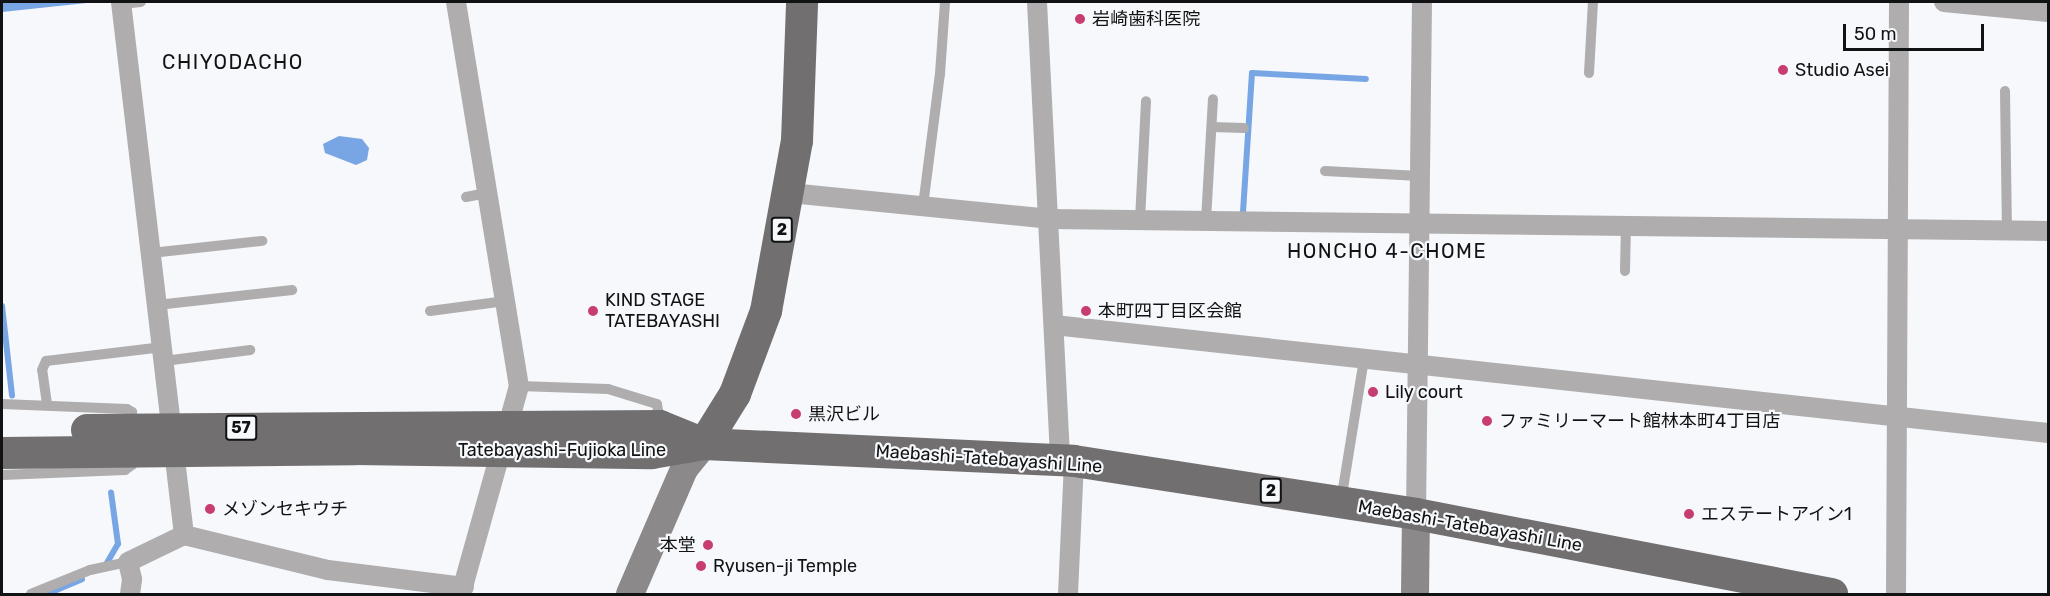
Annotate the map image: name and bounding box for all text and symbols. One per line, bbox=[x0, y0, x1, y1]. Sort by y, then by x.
place label: 岩崎歯科医院 bbox=[1092, 8, 1200, 30]
marker: 岩崎歯科医院 bbox=[1073, 12, 1087, 26]
scale bar bbox=[1846, 12, 1987, 50]
text: 50 m bbox=[1854, 23, 1897, 45]
district label: CHIYODACHO bbox=[162, 50, 304, 74]
place label: Studio Asei bbox=[1795, 59, 1890, 81]
marker: Studio Asei bbox=[1776, 63, 1790, 77]
road number: 2 bbox=[770, 217, 794, 243]
district label: HONCHO 4-CHOME bbox=[1287, 239, 1487, 263]
place label: KIND STAGE TATEBAYASHI bbox=[605, 290, 720, 332]
place label: 本町四丁目区会館 bbox=[1098, 300, 1242, 322]
marker: KIND STAGE TATEBAYASHI bbox=[586, 304, 600, 318]
marker: 本町四丁目区会館 bbox=[1079, 304, 1093, 318]
place label: Lily court bbox=[1385, 381, 1463, 403]
marker: Lily court bbox=[1366, 385, 1380, 399]
place label: 黒沢ビル bbox=[808, 403, 880, 425]
marker: 黒沢ビル bbox=[789, 407, 803, 421]
place label: ファミリーマート館林本町4丁目店 bbox=[1499, 410, 1780, 432]
marker: ファミリーマート館林本町4丁目店 bbox=[1480, 414, 1494, 428]
road number: 57 bbox=[224, 415, 258, 441]
street label: Tatebayashi-Fujioka Line bbox=[458, 439, 666, 461]
street label: Maebashi-Tatebayashi Line bbox=[875, 440, 1103, 478]
road number: 2 bbox=[1259, 478, 1283, 504]
street label: Maebashi-Tatebayashi Line bbox=[1356, 496, 1584, 556]
place label: メゾンセキウチ bbox=[222, 498, 348, 520]
marker: メゾンセキウチ bbox=[203, 502, 217, 516]
place label: エステートアイン1 bbox=[1701, 503, 1853, 525]
marker: エステートアイン1 bbox=[1682, 507, 1696, 521]
place label: 本堂 bbox=[660, 534, 696, 556]
marker: 本堂 bbox=[701, 538, 715, 552]
place label: Ryusen-ji Temple bbox=[713, 555, 858, 577]
marker: Ryusen-ji Temple bbox=[694, 559, 708, 573]

